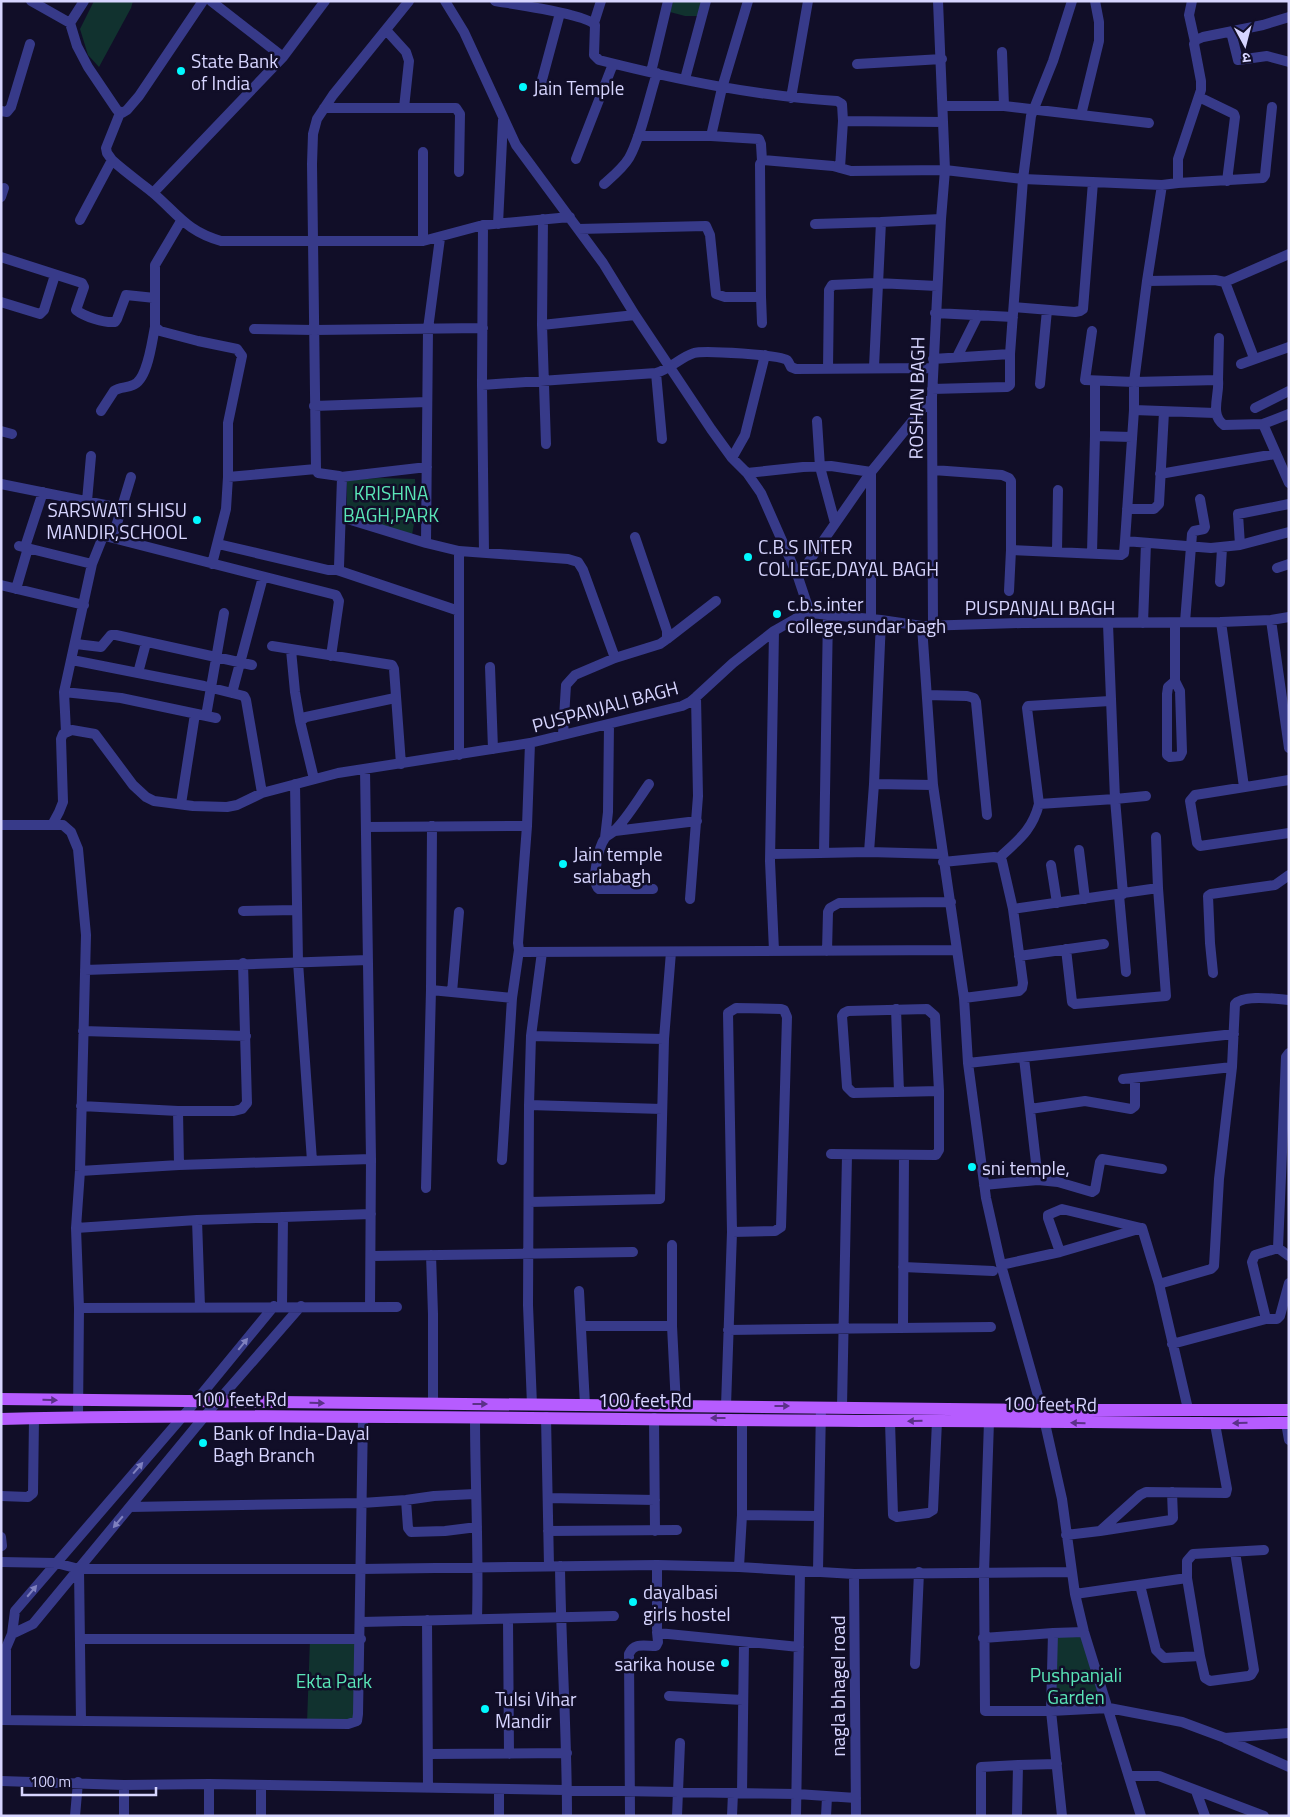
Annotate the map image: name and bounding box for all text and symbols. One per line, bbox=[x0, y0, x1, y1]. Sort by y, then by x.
north arrow bbox=[1220, 20, 1270, 70]
place label: State Bank of India bbox=[191, 46, 278, 97]
text: उ bbox=[1241, 47, 1252, 69]
marker: State Bank of India bbox=[175, 65, 187, 77]
place label: Jain Temple bbox=[533, 73, 624, 102]
marker: Jain Temple bbox=[517, 81, 529, 93]
street label: ROSHAN BAGH bbox=[900, 336, 932, 460]
park label: KRISHNA BAGH,PARK bbox=[343, 478, 439, 529]
place label: SARSWATI SHISU MANDIR,SCHOOL bbox=[46, 495, 187, 546]
marker: SARSWATI SHISU MANDIR,SCHOOL bbox=[191, 514, 203, 526]
place label: C.B.S INTER COLLEGE,DAYAL BAGH bbox=[758, 532, 939, 583]
marker: C.B.S INTER COLLEGE,DAYAL BAGH bbox=[742, 551, 754, 563]
place label: c.b.s.inter college,sundar bagh bbox=[787, 589, 946, 640]
street label: PUSPANJALI BAGH bbox=[965, 593, 1115, 622]
marker: c.b.s.inter college,sundar bagh bbox=[771, 608, 783, 620]
street label: PUSPANJALI BAGH bbox=[529, 673, 681, 739]
place label: Jain temple sarlabagh bbox=[573, 839, 663, 890]
marker: Jain temple sarlabagh bbox=[557, 858, 569, 870]
place label: sni temple, bbox=[982, 1153, 1070, 1182]
marker: sni temple, bbox=[966, 1161, 978, 1173]
one-way arrow bbox=[237, 1338, 248, 1351]
street label: 100 feet Rd bbox=[193, 1384, 287, 1413]
street label: 100 feet Rd bbox=[598, 1385, 692, 1414]
street label: 100 feet Rd bbox=[1003, 1388, 1097, 1418]
one-way arrow bbox=[42, 1396, 58, 1404]
one-way arrow bbox=[310, 1399, 326, 1407]
one-way arrow bbox=[472, 1400, 488, 1408]
one-way arrow bbox=[775, 1402, 791, 1410]
one-way arrow bbox=[709, 1414, 725, 1422]
one-way arrow bbox=[907, 1417, 923, 1425]
place label: Bank of India-Dayal Bagh Branch bbox=[213, 1418, 370, 1469]
one-way arrow bbox=[1069, 1418, 1085, 1426]
one-way arrow bbox=[1232, 1419, 1248, 1427]
marker: Bank of India-Dayal Bagh Branch bbox=[197, 1437, 209, 1449]
one-way arrow bbox=[132, 1461, 143, 1474]
one-way arrow bbox=[112, 1515, 123, 1528]
place label: dayalbasi girls hostel bbox=[643, 1577, 731, 1628]
one-way arrow bbox=[26, 1586, 38, 1598]
marker: dayalbasi girls hostel bbox=[627, 1596, 639, 1608]
street label: nagla bhagel road bbox=[823, 1615, 852, 1757]
place label: sarika house bbox=[614, 1649, 715, 1678]
marker: sarika house bbox=[719, 1657, 731, 1669]
park label: Pushpanjali Garden bbox=[1030, 1660, 1122, 1711]
park label: Ekta Park bbox=[296, 1666, 372, 1695]
place label: Tulsi Vihar Mandir bbox=[495, 1684, 577, 1735]
marker: Tulsi Vihar Mandir bbox=[479, 1703, 491, 1715]
scale bar bbox=[22, 1764, 156, 1796]
text: 100 m bbox=[30, 1770, 71, 1793]

